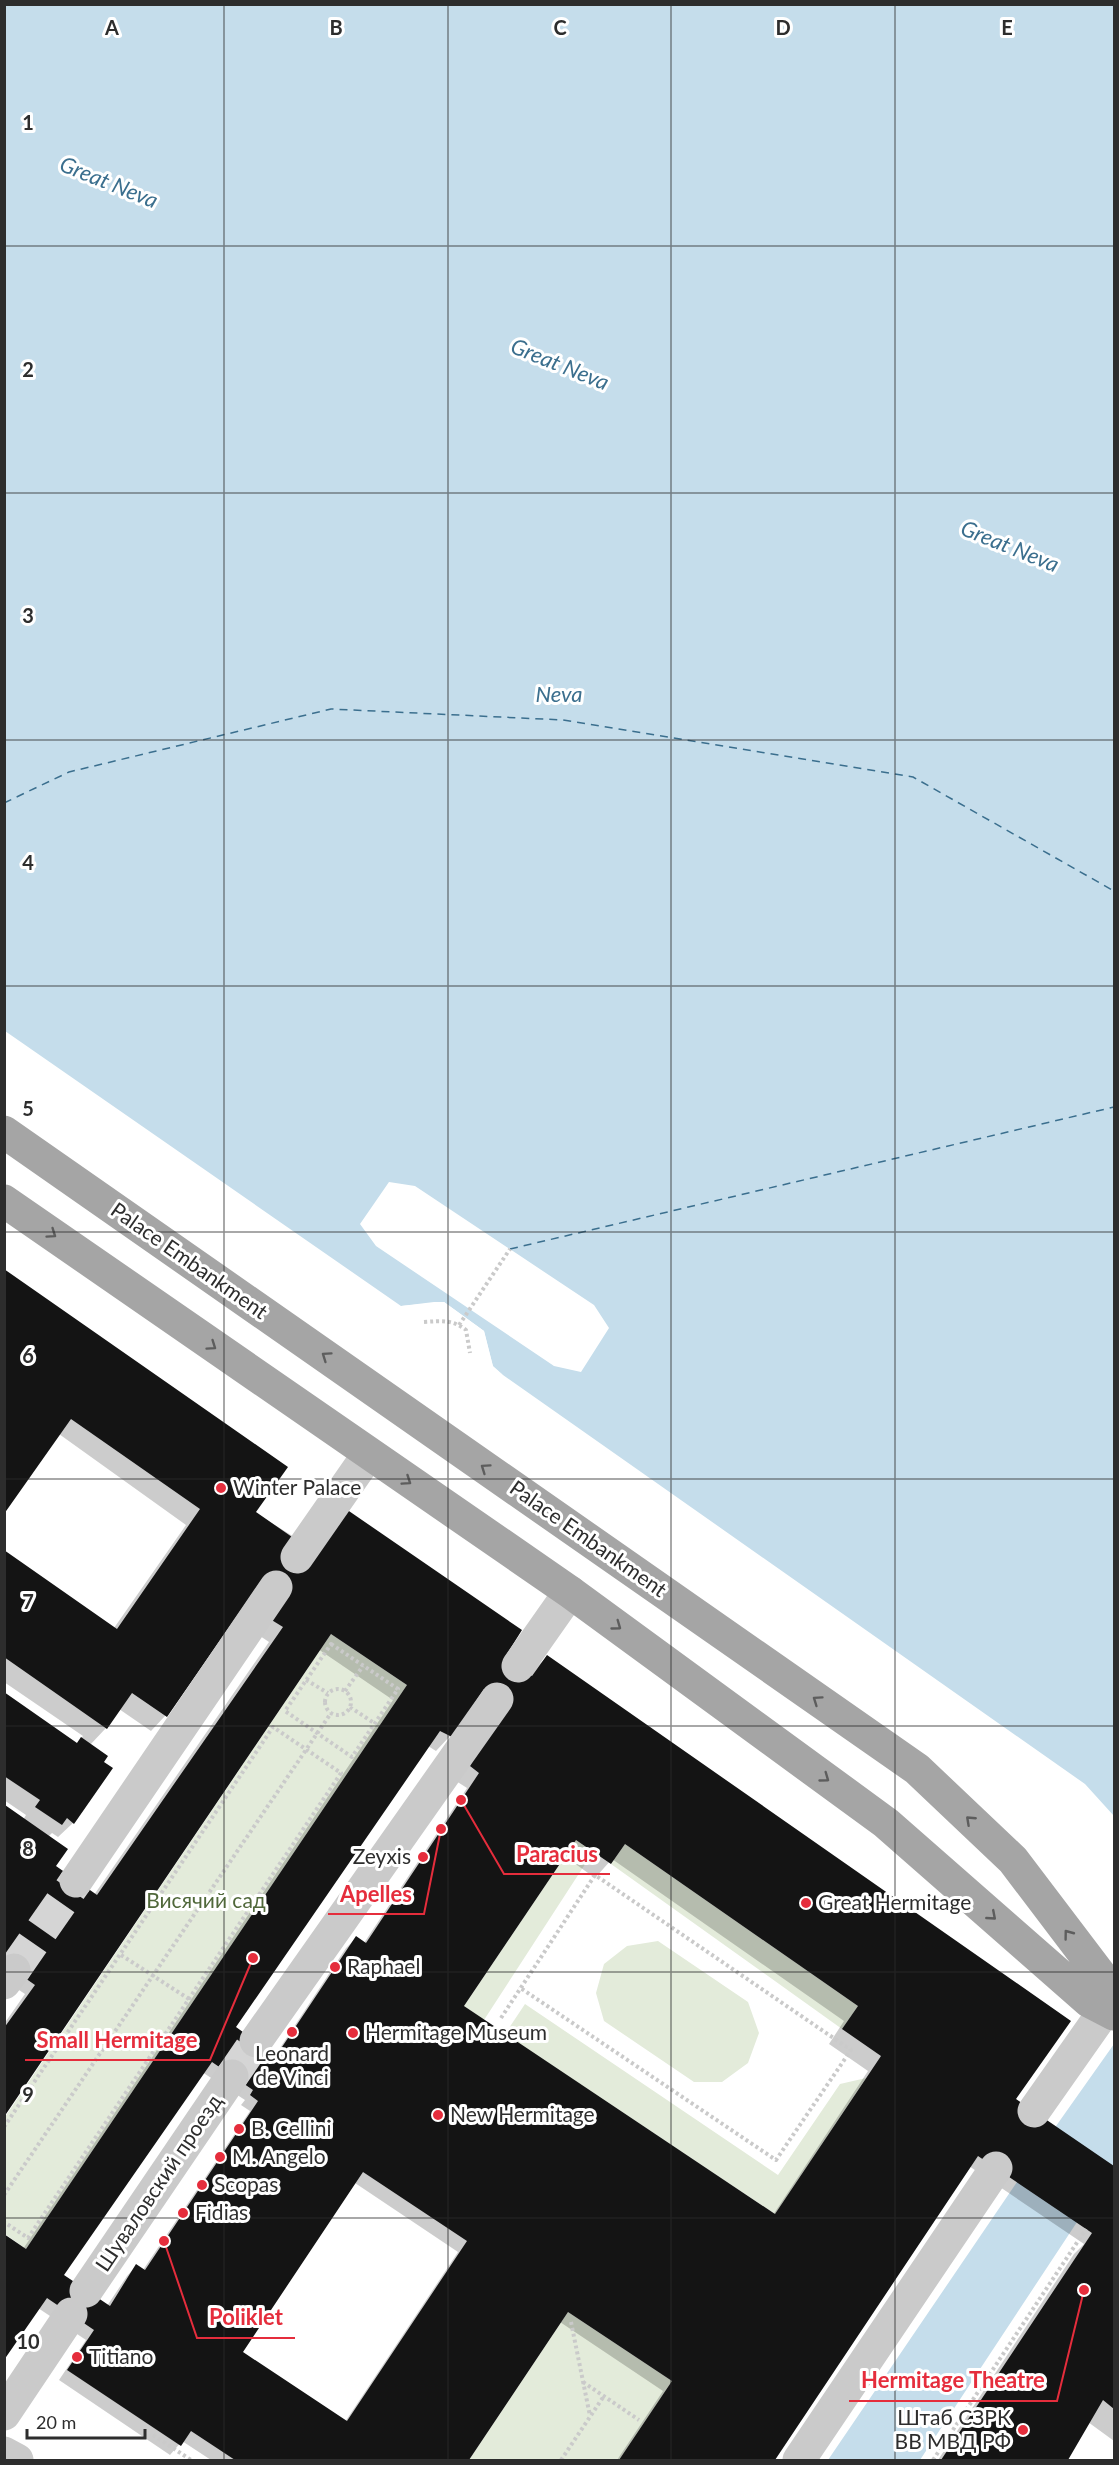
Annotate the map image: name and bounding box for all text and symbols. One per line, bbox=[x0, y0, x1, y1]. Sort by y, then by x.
text: A bbox=[104, 15, 119, 39]
text: B bbox=[329, 15, 343, 39]
text: C bbox=[553, 15, 567, 39]
text: D bbox=[775, 15, 791, 39]
text: E bbox=[1001, 15, 1013, 39]
text: 1 bbox=[22, 110, 34, 134]
water label: Great Neva bbox=[56, 150, 162, 213]
water label: Great Neva bbox=[507, 332, 613, 395]
text: 2 bbox=[22, 357, 34, 381]
water label: Great Neva bbox=[957, 514, 1063, 577]
text: 3 bbox=[22, 603, 34, 627]
water label: Neva bbox=[536, 680, 583, 707]
text: 4 bbox=[22, 850, 34, 874]
text: 5 bbox=[22, 1096, 34, 1120]
street label: Palace Embankment bbox=[107, 1196, 273, 1323]
one-way arrow bbox=[46, 1227, 57, 1238]
one-way arrow bbox=[206, 1339, 217, 1350]
text: 6 bbox=[22, 1343, 34, 1367]
one-way arrow bbox=[321, 1352, 332, 1363]
one-way arrow bbox=[481, 1464, 492, 1475]
place label: Winter Palace bbox=[233, 1474, 361, 1499]
one-way arrow bbox=[400, 1474, 411, 1485]
street label: Palace Embankment bbox=[506, 1474, 672, 1601]
marker: Winter Palace bbox=[214, 1481, 228, 1495]
text: 7 bbox=[22, 1589, 34, 1613]
one-way arrow bbox=[610, 1619, 621, 1630]
one-way arrow bbox=[813, 1696, 824, 1707]
one-way arrow bbox=[819, 1771, 830, 1782]
one-way arrow bbox=[967, 1816, 978, 1827]
callout: Paracius bbox=[504, 1834, 610, 1874]
text: 8 bbox=[22, 1836, 34, 1860]
text: Paracius bbox=[516, 1840, 598, 1867]
place label: Zeyxis bbox=[353, 1843, 411, 1868]
marker: Zeyxis bbox=[416, 1850, 430, 1864]
callout: Apelles bbox=[328, 1874, 424, 1914]
text: Apelles bbox=[339, 1880, 412, 1907]
park label: Висячий сад bbox=[146, 1887, 266, 1912]
place label: Great Hermitage bbox=[818, 1889, 971, 1914]
marker: Great Hermitage bbox=[799, 1896, 813, 1910]
one-way arrow bbox=[985, 1908, 996, 1919]
one-way arrow bbox=[1065, 1929, 1076, 1940]
place label: Raphael bbox=[347, 1953, 420, 1978]
marker: Raphael bbox=[328, 1960, 342, 1974]
place label: Hermitage Museum bbox=[365, 2019, 547, 2044]
callout: Small Hermitage bbox=[25, 2020, 210, 2060]
marker: Leonard de Vinci bbox=[285, 2025, 299, 2039]
text: Small Hermitage bbox=[37, 2026, 198, 2053]
marker: Hermitage Museum bbox=[346, 2026, 360, 2040]
place label: Leonard de Vinci bbox=[255, 2040, 329, 2089]
text: 9 bbox=[22, 2082, 34, 2106]
street label: Шуваловский проезд bbox=[89, 2089, 226, 2275]
place label: New Hermitage bbox=[450, 2101, 595, 2126]
marker: New Hermitage bbox=[431, 2108, 445, 2122]
place label: B. Cellini bbox=[251, 2115, 332, 2140]
marker: B. Cellini bbox=[232, 2122, 246, 2136]
place label: M. Angelo bbox=[232, 2143, 326, 2168]
marker: M. Angelo bbox=[213, 2150, 227, 2164]
place label: Scopas bbox=[214, 2171, 278, 2196]
marker: Scopas bbox=[195, 2178, 209, 2192]
place label: Fidias bbox=[195, 2199, 248, 2224]
marker: Fidias bbox=[176, 2206, 190, 2220]
callout: Poliklet bbox=[197, 2298, 295, 2338]
text: Poliklet bbox=[209, 2303, 284, 2330]
text: 10 bbox=[16, 2329, 40, 2353]
place label: Titiano bbox=[89, 2343, 153, 2368]
marker: Titiano bbox=[70, 2350, 84, 2364]
callout: Hermitage Theatre bbox=[849, 2361, 1057, 2401]
text: Hermitage Theatre bbox=[861, 2366, 1045, 2393]
scale bar bbox=[27, 2402, 146, 2440]
place label: Штаб СЗРК ВВ МВД РФ bbox=[895, 2404, 1011, 2453]
text: 20 m bbox=[36, 2411, 76, 2433]
marker: Штаб СЗРК ВВ МВД РФ bbox=[1016, 2423, 1030, 2437]

